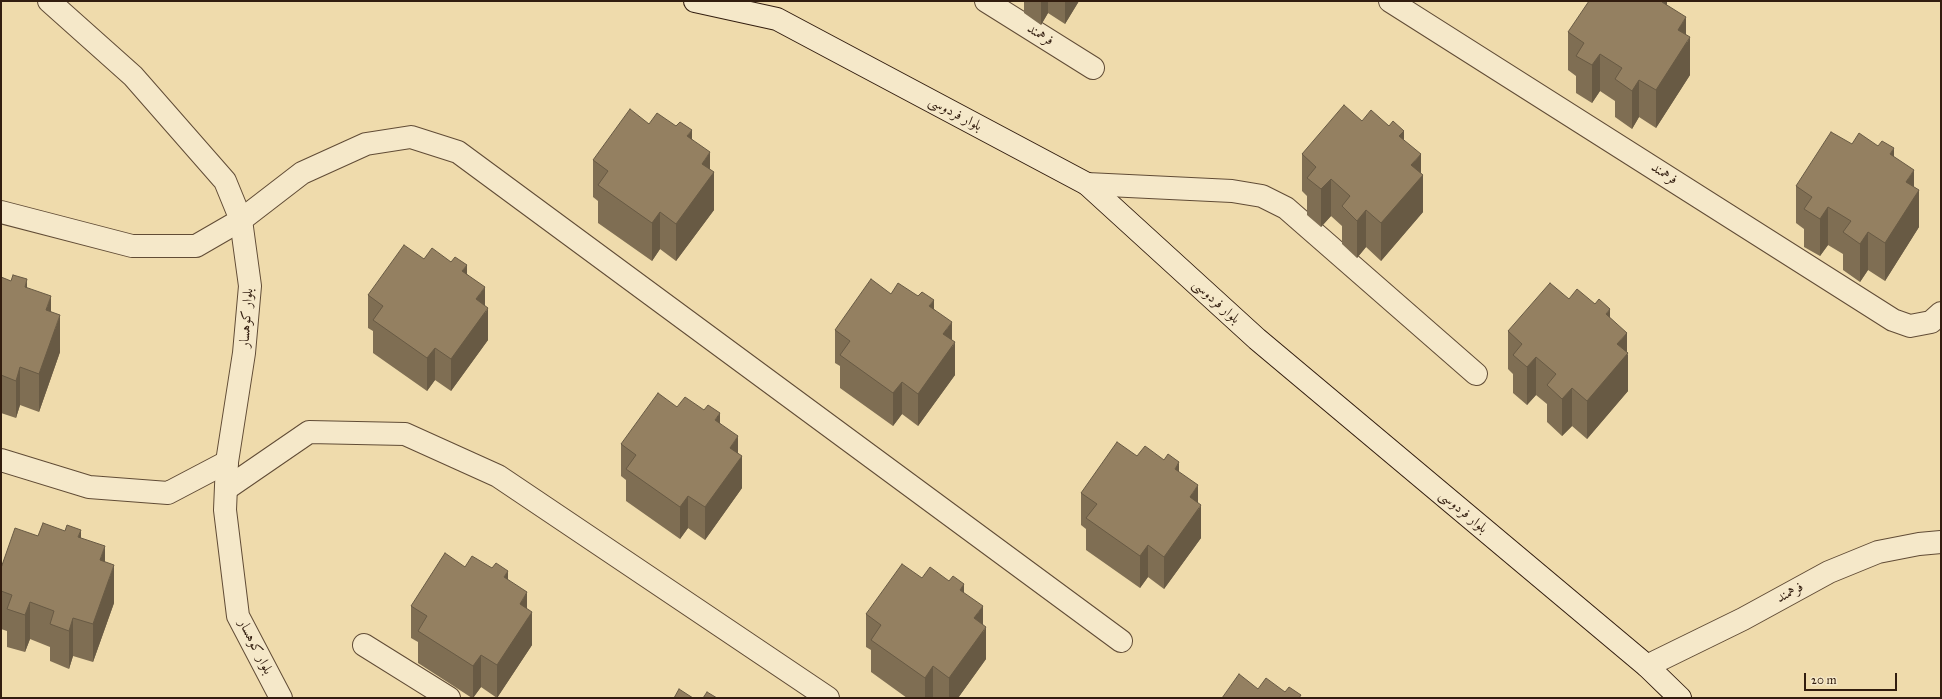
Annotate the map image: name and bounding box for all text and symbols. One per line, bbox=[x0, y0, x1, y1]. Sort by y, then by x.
street label: فرهمند bbox=[1024, 20, 1056, 50]
street label: بلوار فردوسی bbox=[925, 93, 985, 135]
street label: فرهمند bbox=[1648, 159, 1680, 189]
street label: بلوار فردوسی bbox=[1189, 276, 1243, 328]
street label: بلوار کوهسار bbox=[237, 288, 257, 348]
street label: بلوار فردوسی bbox=[1435, 487, 1491, 537]
street label: فرهمند bbox=[1774, 579, 1806, 607]
street label: بلوار کوهسار bbox=[234, 617, 276, 677]
scale bar bbox=[1806, 665, 1899, 691]
text: 20 m bbox=[1811, 673, 1837, 687]

